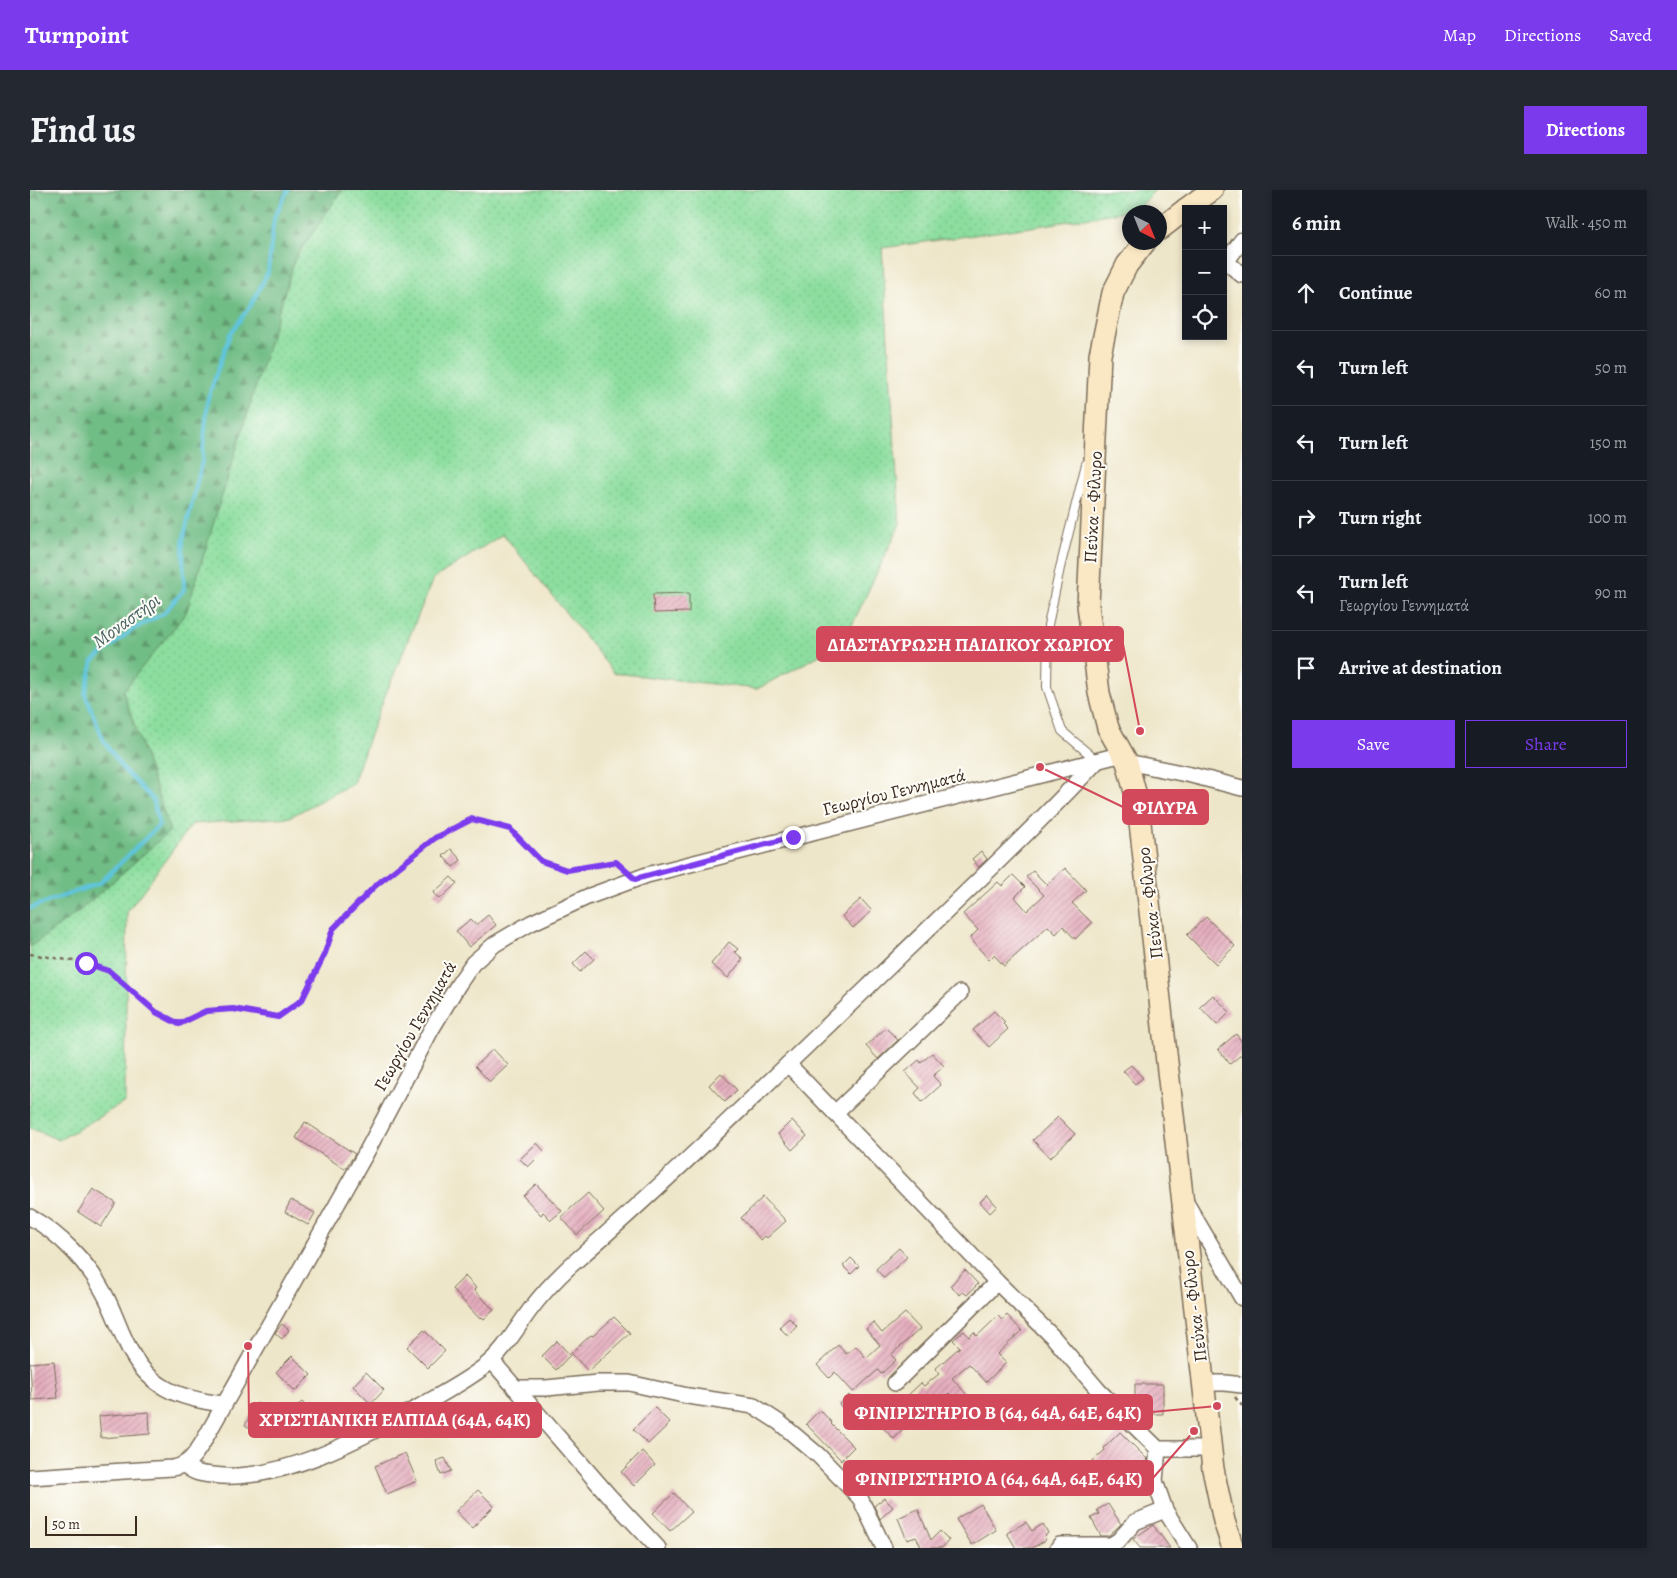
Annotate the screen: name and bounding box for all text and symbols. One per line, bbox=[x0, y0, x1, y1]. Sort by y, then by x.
text: Turnpoint bbox=[25, 19, 129, 51]
text: Map bbox=[1443, 23, 1476, 47]
text: Directions bbox=[1504, 23, 1581, 47]
text: Saved bbox=[1609, 23, 1652, 47]
text: Find us bbox=[30, 106, 136, 154]
button: Directions bbox=[1524, 106, 1647, 154]
north arrow bbox=[1122, 205, 1167, 250]
map controls bbox=[1182, 205, 1227, 340]
button: + bbox=[1182, 205, 1227, 250]
text: 6 min bbox=[1292, 209, 1341, 237]
text: Walk · 450 m bbox=[1545, 212, 1627, 234]
button: − bbox=[1182, 250, 1227, 295]
icon: ahead bbox=[1292, 279, 1320, 307]
text: Continue bbox=[1339, 280, 1413, 306]
text: 60 m bbox=[1595, 282, 1627, 304]
button: locate bbox=[1182, 295, 1227, 340]
icon: left bbox=[1292, 354, 1320, 382]
text: Turn left bbox=[1339, 355, 1408, 381]
text: 50 m bbox=[1595, 357, 1627, 379]
icon: left bbox=[1292, 429, 1320, 457]
text: Turn left bbox=[1339, 430, 1408, 456]
text: 150 m bbox=[1590, 432, 1627, 454]
street label: Πεύκα - Φίλυρο bbox=[1078, 450, 1108, 564]
icon: right bbox=[1292, 504, 1320, 532]
text: Turn right bbox=[1339, 505, 1421, 531]
text: 100 m bbox=[1588, 507, 1627, 529]
text: Turn left bbox=[1339, 569, 1408, 595]
icon: left bbox=[1292, 579, 1320, 607]
text: 90 m bbox=[1595, 582, 1627, 604]
water label: Μοναστήρι bbox=[87, 587, 166, 654]
text: Γεωργίου Γεννηματά bbox=[1339, 595, 1469, 617]
callout: ΔΙΑΣΤΑΥΡΩΣΗ ΠΑΙΔΙΚΟΥ ΧΩΡΙΟΥ bbox=[817, 627, 1123, 661]
text: ΔΙΑΣΤΑΥΡΩΣΗ ΠΑΙΔΙΚΟΥ ΧΩΡΙΟΥ bbox=[827, 632, 1114, 658]
icon: arrive bbox=[1292, 654, 1320, 682]
text: Arrive at destination bbox=[1339, 655, 1502, 681]
button: Save bbox=[1292, 720, 1455, 768]
button: Share bbox=[1465, 720, 1627, 768]
street label: Γεωργίου Γεννηματά bbox=[820, 763, 968, 821]
callout: ΦΙΛΥΡΑ bbox=[1123, 790, 1208, 824]
text: ΦΙΛΥΡΑ bbox=[1132, 795, 1199, 821]
route end bbox=[782, 826, 805, 849]
street label: Πεύκα - Φίλυρο bbox=[1131, 846, 1169, 960]
route start bbox=[75, 952, 98, 975]
street label: Γεωργίου Γεννηματά bbox=[368, 956, 462, 1095]
street label: Πεύκα - Φίλυρο bbox=[1175, 1249, 1213, 1363]
callout: ΦΙΝΙΡΙΣΤΗΡΙΟ B (64, 64Α, 64Ε, 64Κ) bbox=[844, 1395, 1152, 1429]
text: ΦΙΝΙΡΙΣΤΗΡΙΟ B (64, 64Α, 64Ε, 64Κ) bbox=[854, 1400, 1142, 1426]
callout: ΧΡΙΣΤΙΑΝΙΚΗ ΕΛΠΙΔΑ (64Α, 64Κ) bbox=[249, 1403, 541, 1437]
text: ΧΡΙΣΤΙΑΝΙΚΗ ΕΛΠΙΔΑ (64Α, 64Κ) bbox=[259, 1407, 531, 1433]
callout: ΦΙΝΙΡΙΣΤΗΡΙΟ A (64, 64Α, 64Ε, 64Κ) bbox=[844, 1461, 1153, 1495]
text: ΦΙΝΙΡΙΣΤΗΡΙΟ A (64, 64Α, 64Ε, 64Κ) bbox=[855, 1466, 1143, 1492]
scale bar bbox=[45, 1513, 138, 1536]
text: 50 m bbox=[52, 1515, 80, 1534]

